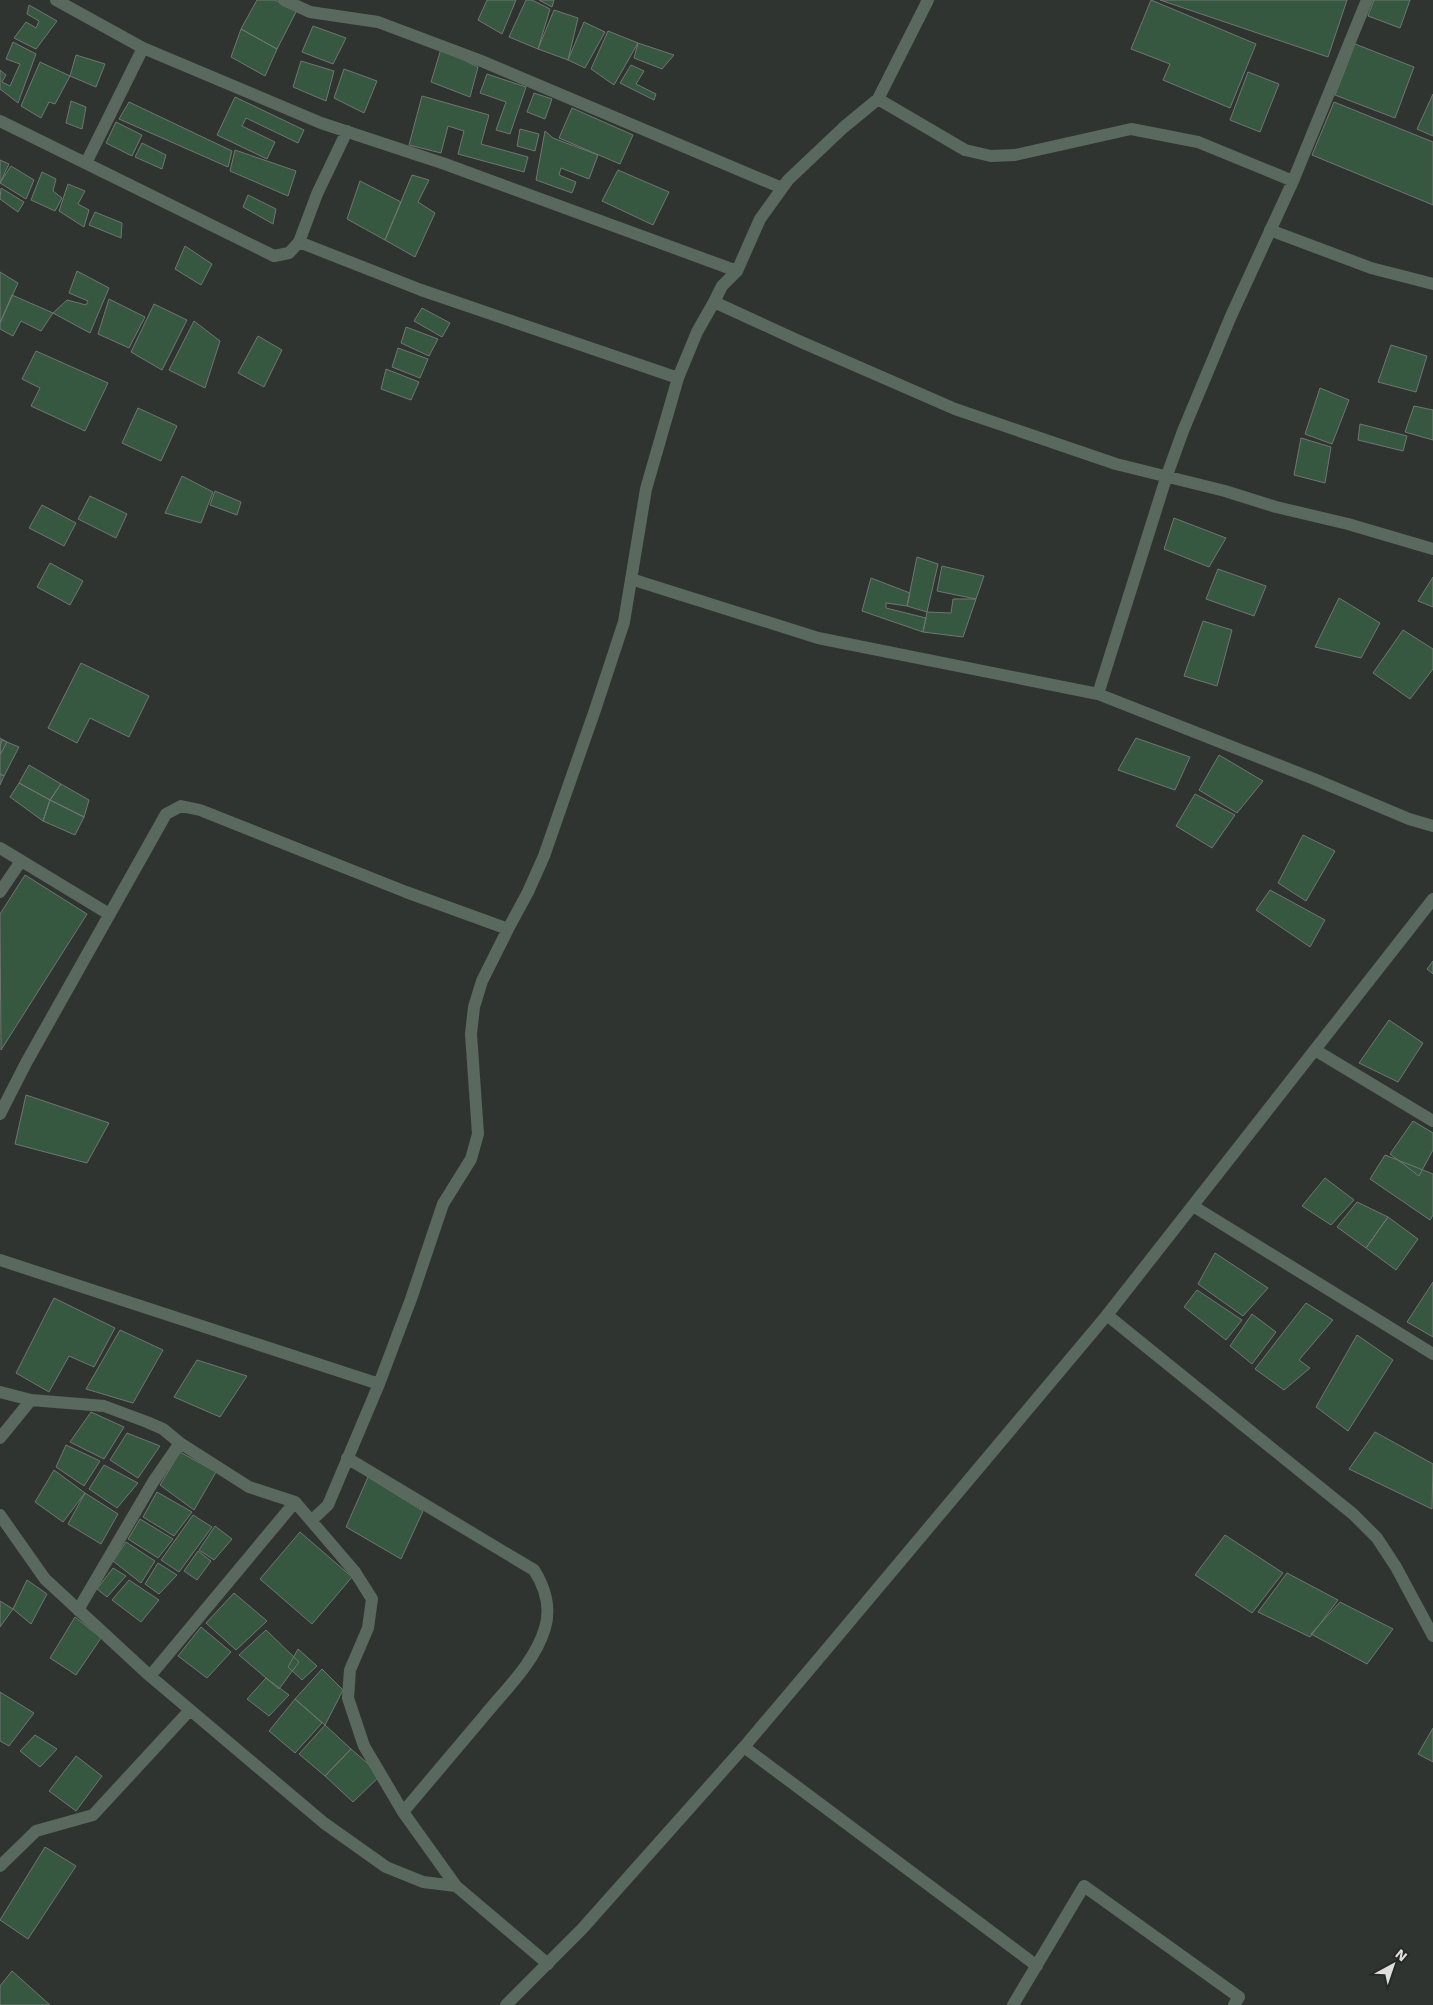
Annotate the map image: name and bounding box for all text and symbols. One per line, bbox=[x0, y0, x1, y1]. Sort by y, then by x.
north arrow bbox=[1368, 1940, 1418, 1990]
text: N bbox=[1392, 1946, 1410, 1965]

